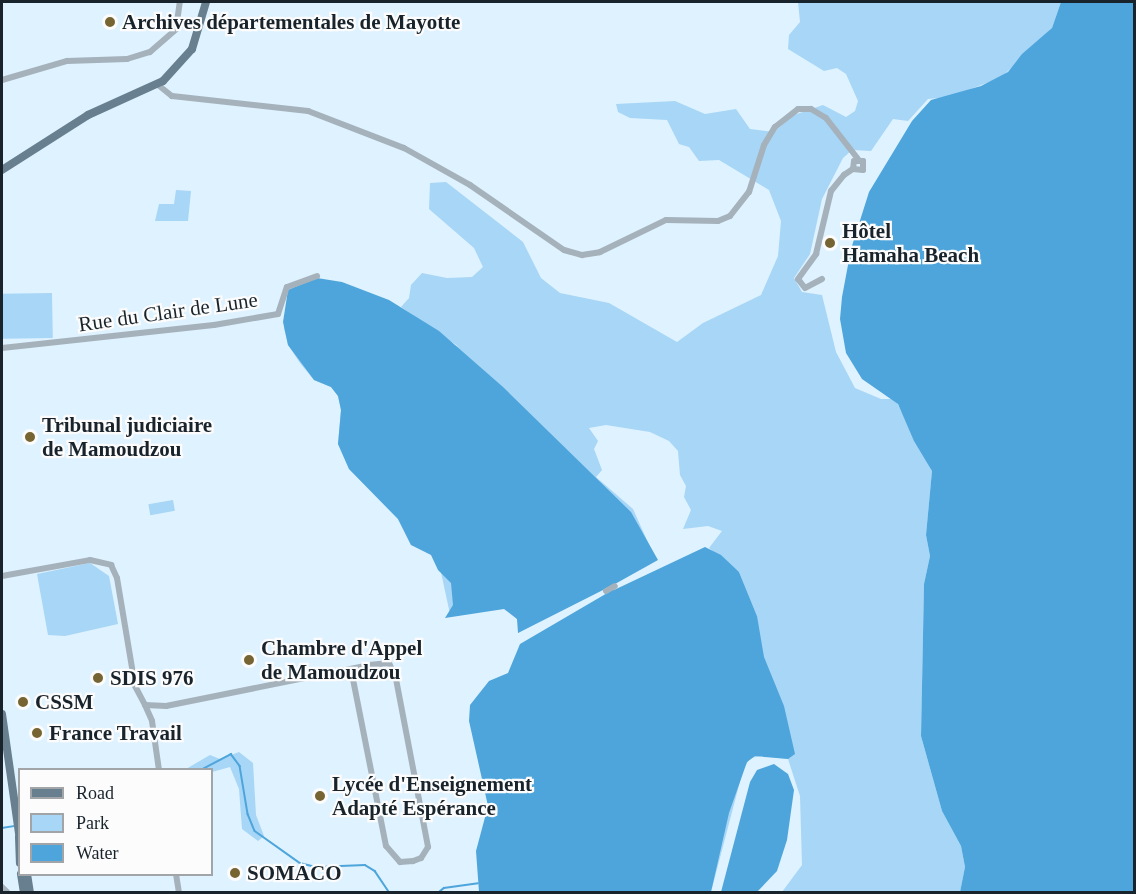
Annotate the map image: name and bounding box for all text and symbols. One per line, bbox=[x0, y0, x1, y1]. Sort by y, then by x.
place label: Archives départementales de Mayotte bbox=[122, 9, 460, 35]
marker: Archives départementales de Mayotte bbox=[103, 15, 117, 29]
place label: Hôtel Hamaha Beach bbox=[842, 218, 979, 268]
marker: Hôtel Hamaha Beach bbox=[823, 236, 837, 250]
street label: Rue du Clair de Lune bbox=[77, 287, 259, 337]
place label: Tribunal judiciaire de Mamoudzou bbox=[42, 412, 212, 462]
marker: Tribunal judiciaire de Mamoudzou bbox=[23, 430, 37, 444]
place label: Chambre d'Appel de Mamoudzou bbox=[261, 635, 422, 685]
marker: Chambre d'Appel de Mamoudzou bbox=[242, 653, 256, 667]
place label: SDIS 976 bbox=[110, 665, 193, 691]
marker: SDIS 976 bbox=[91, 671, 105, 685]
place label: CSSM bbox=[35, 689, 93, 715]
marker: CSSM bbox=[16, 695, 30, 709]
place label: France Travail bbox=[49, 720, 182, 746]
marker: France Travail bbox=[30, 726, 44, 740]
legend bbox=[18, 768, 213, 876]
place label: Lycée d'Enseignement Adapté Espérance bbox=[332, 771, 532, 821]
text: Road bbox=[76, 783, 114, 803]
marker: Lycée d'Enseignement Adapté Espérance bbox=[313, 789, 327, 803]
text: Park bbox=[76, 813, 109, 833]
text: Water bbox=[76, 843, 119, 863]
place label: SOMACO bbox=[247, 860, 342, 886]
marker: SOMACO bbox=[228, 866, 242, 880]

